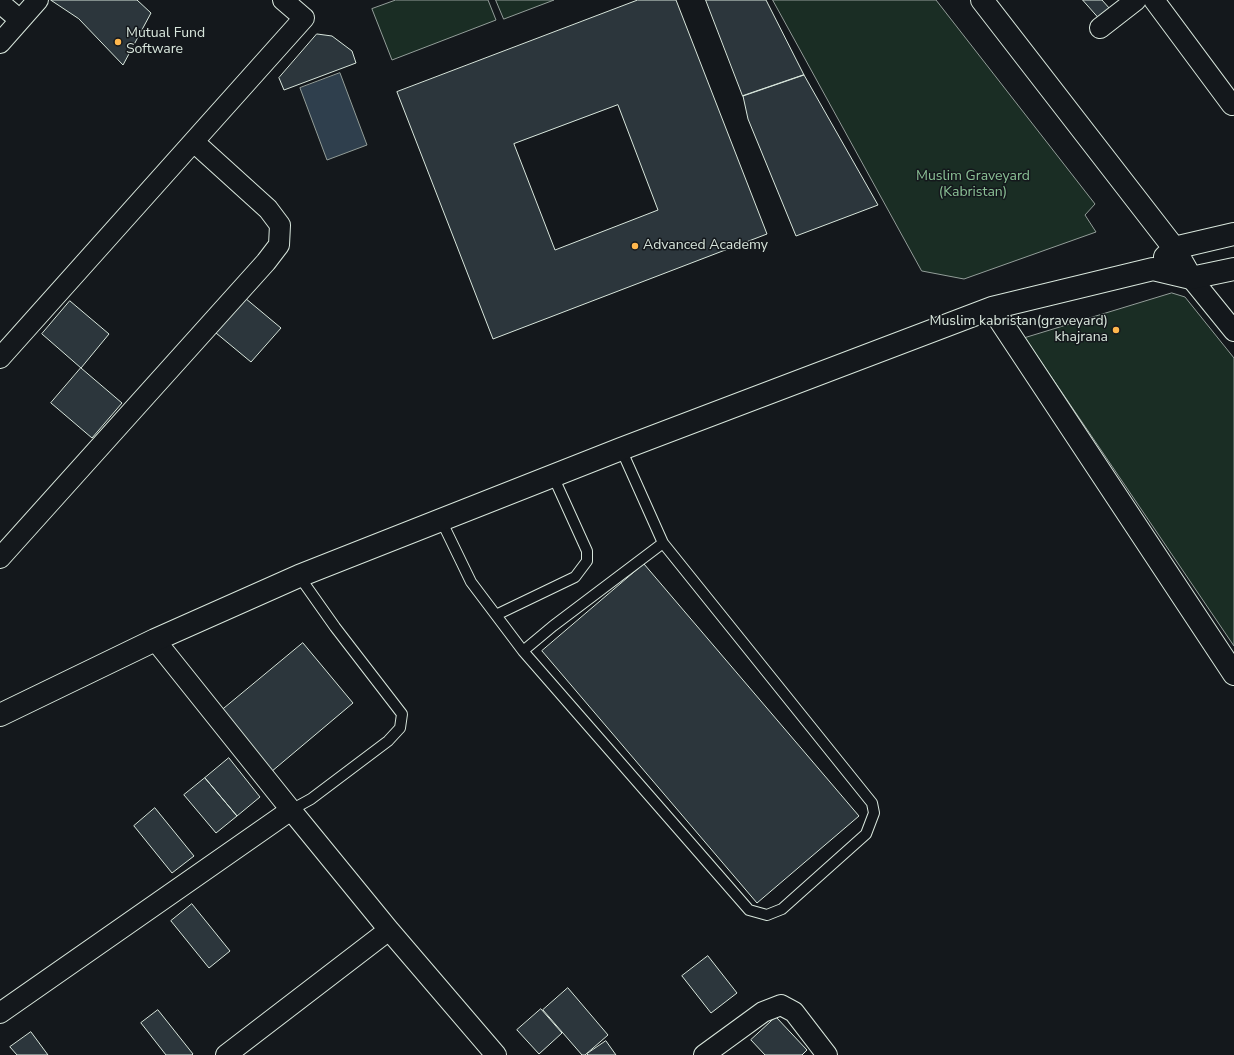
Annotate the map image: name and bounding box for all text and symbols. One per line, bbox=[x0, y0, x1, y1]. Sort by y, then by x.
place label: Mutual Fund Software bbox=[126, 26, 205, 58]
marker: Mutual Fund Software bbox=[113, 37, 123, 47]
park label: Muslim Graveyard (Kabristan) bbox=[916, 169, 1030, 202]
place label: Advanced Academy bbox=[643, 238, 768, 254]
marker: Advanced Academy bbox=[630, 241, 640, 251]
place label: Muslim kabristan(graveyard) khajrana bbox=[930, 314, 1108, 346]
marker: Muslim kabristan(graveyard) khajrana bbox=[1111, 325, 1121, 335]

